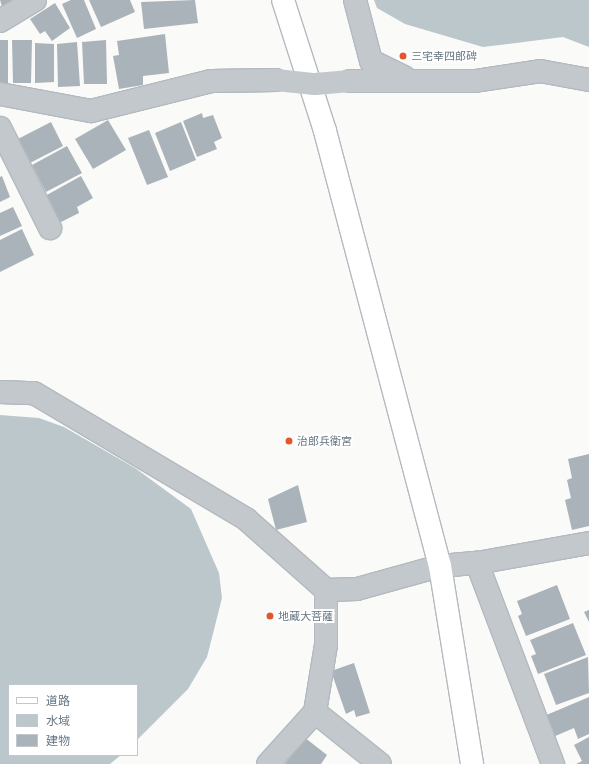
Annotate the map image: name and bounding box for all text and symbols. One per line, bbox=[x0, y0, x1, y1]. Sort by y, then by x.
place label: 三宅幸四郎碑 bbox=[411, 49, 477, 63]
marker: 三宅幸四郎碑 bbox=[398, 51, 408, 61]
place label: 治郎兵衛宮 bbox=[297, 434, 352, 448]
marker: 治郎兵衛宮 bbox=[284, 436, 294, 446]
place label: 地蔵大菩薩 bbox=[278, 609, 333, 623]
marker: 地蔵大菩薩 bbox=[265, 611, 275, 621]
legend bbox=[8, 684, 138, 756]
text: 道路 bbox=[46, 693, 70, 709]
text: 水域 bbox=[46, 713, 70, 729]
text: 建物 bbox=[46, 733, 70, 749]

